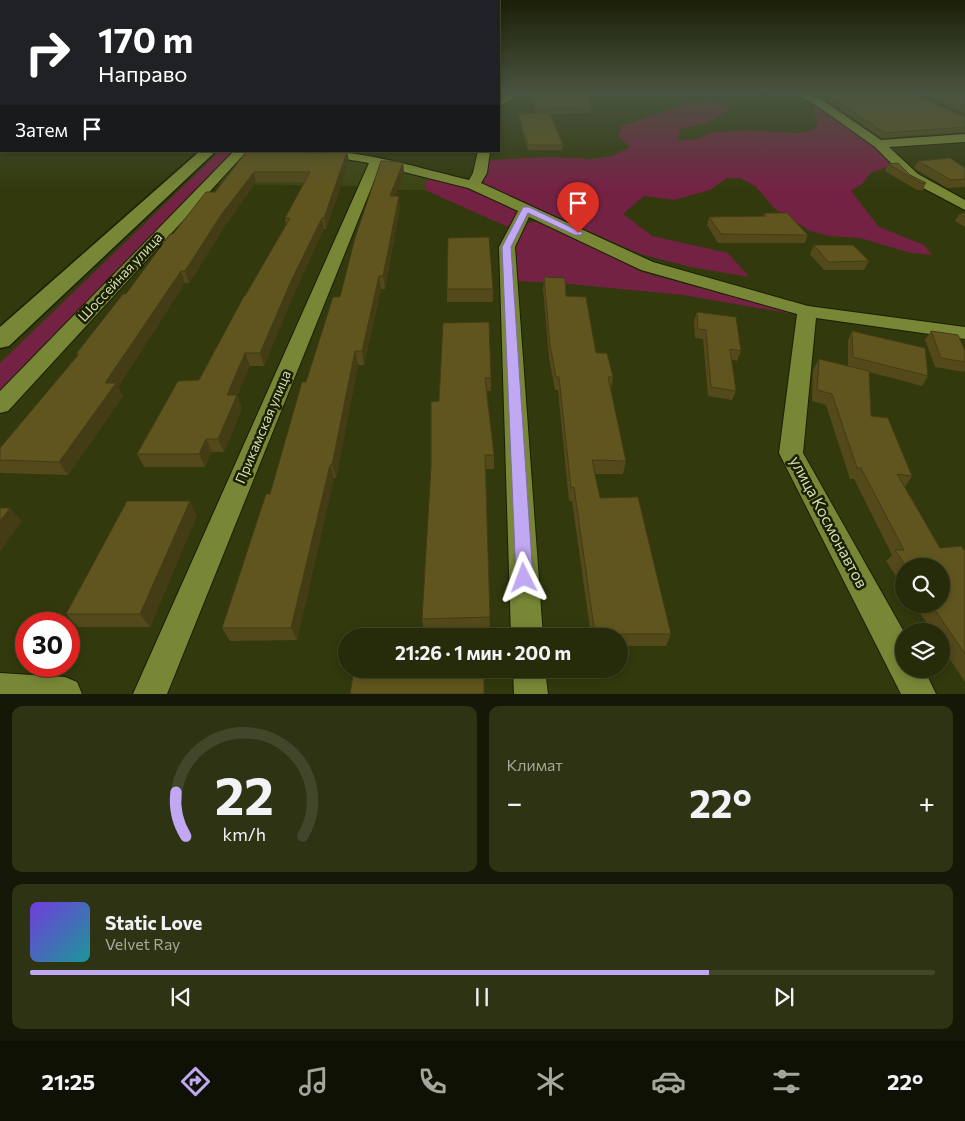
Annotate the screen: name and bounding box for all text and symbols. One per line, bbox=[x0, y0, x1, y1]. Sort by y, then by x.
text: 170 m bbox=[98, 17, 193, 60]
icon: right bbox=[15, 20, 80, 85]
text: Направо bbox=[98, 60, 188, 87]
icon: arrive bbox=[78, 115, 106, 143]
text: Затем bbox=[15, 118, 68, 141]
pin bbox=[557, 182, 599, 233]
icon: arrive bbox=[564, 189, 592, 217]
street label: Шоссейная улица bbox=[74, 229, 165, 325]
street label: Прикамская улица bbox=[231, 368, 294, 486]
street label: улица Космонавтов bbox=[787, 453, 872, 591]
position arrow bbox=[497, 551, 549, 603]
map controls bbox=[895, 558, 950, 678]
button: search bbox=[895, 558, 950, 613]
speed limit sign: 30 bbox=[15, 612, 80, 677]
button: layers bbox=[895, 623, 950, 678]
text: 21:26 · 1 мин · 200 m bbox=[395, 641, 571, 664]
text: Климат bbox=[507, 755, 563, 774]
text: 22 bbox=[215, 762, 274, 826]
text: 22° bbox=[689, 779, 752, 826]
text: − bbox=[507, 785, 522, 819]
text: + bbox=[919, 785, 935, 819]
text: km/h bbox=[223, 823, 266, 845]
text: Static Love bbox=[105, 911, 202, 934]
text: Velvet Ray bbox=[105, 934, 180, 953]
icon: previous bbox=[167, 983, 195, 1011]
icon: pause bbox=[468, 983, 496, 1011]
icon: next bbox=[770, 983, 798, 1011]
icon: directions bbox=[178, 1064, 213, 1099]
icon: music bbox=[296, 1064, 331, 1099]
icon: phone bbox=[415, 1064, 450, 1099]
icon: climate bbox=[533, 1064, 568, 1099]
icon: car bbox=[651, 1064, 686, 1099]
icon: filters bbox=[769, 1064, 804, 1099]
text: 21:25 bbox=[42, 1068, 95, 1095]
text: 22° bbox=[887, 1068, 923, 1095]

